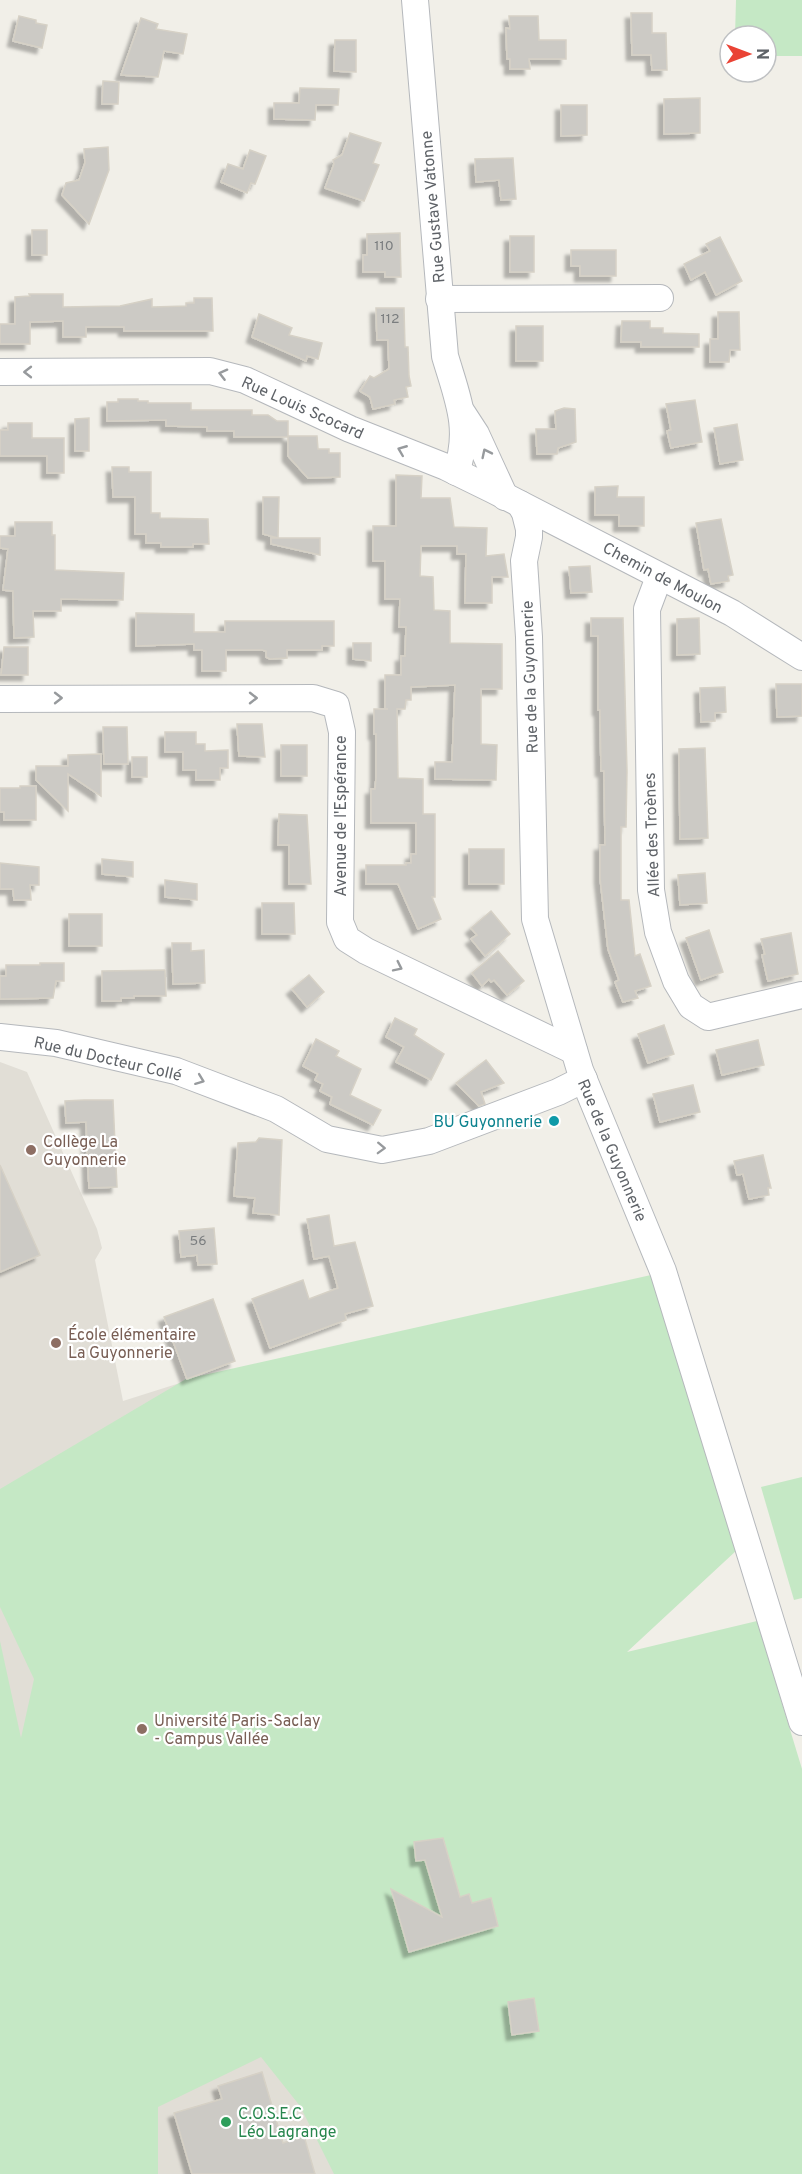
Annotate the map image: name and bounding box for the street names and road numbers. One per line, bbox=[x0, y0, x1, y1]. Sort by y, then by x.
street label: Rue Gustave Vatonne bbox=[417, 130, 451, 284]
street label: Rue Louis Scocard bbox=[238, 373, 366, 445]
street label: Chemin de Moulon bbox=[599, 539, 725, 619]
street label: Rue de la Guyonnerie bbox=[518, 600, 544, 754]
street label: Avenue de l'Espérance bbox=[332, 735, 352, 897]
street label: Allée des Troènes bbox=[641, 772, 665, 898]
street label: Rue du Docteur Collé bbox=[32, 1033, 183, 1087]
street label: Rue de la Guyonnerie bbox=[572, 1077, 650, 1225]

